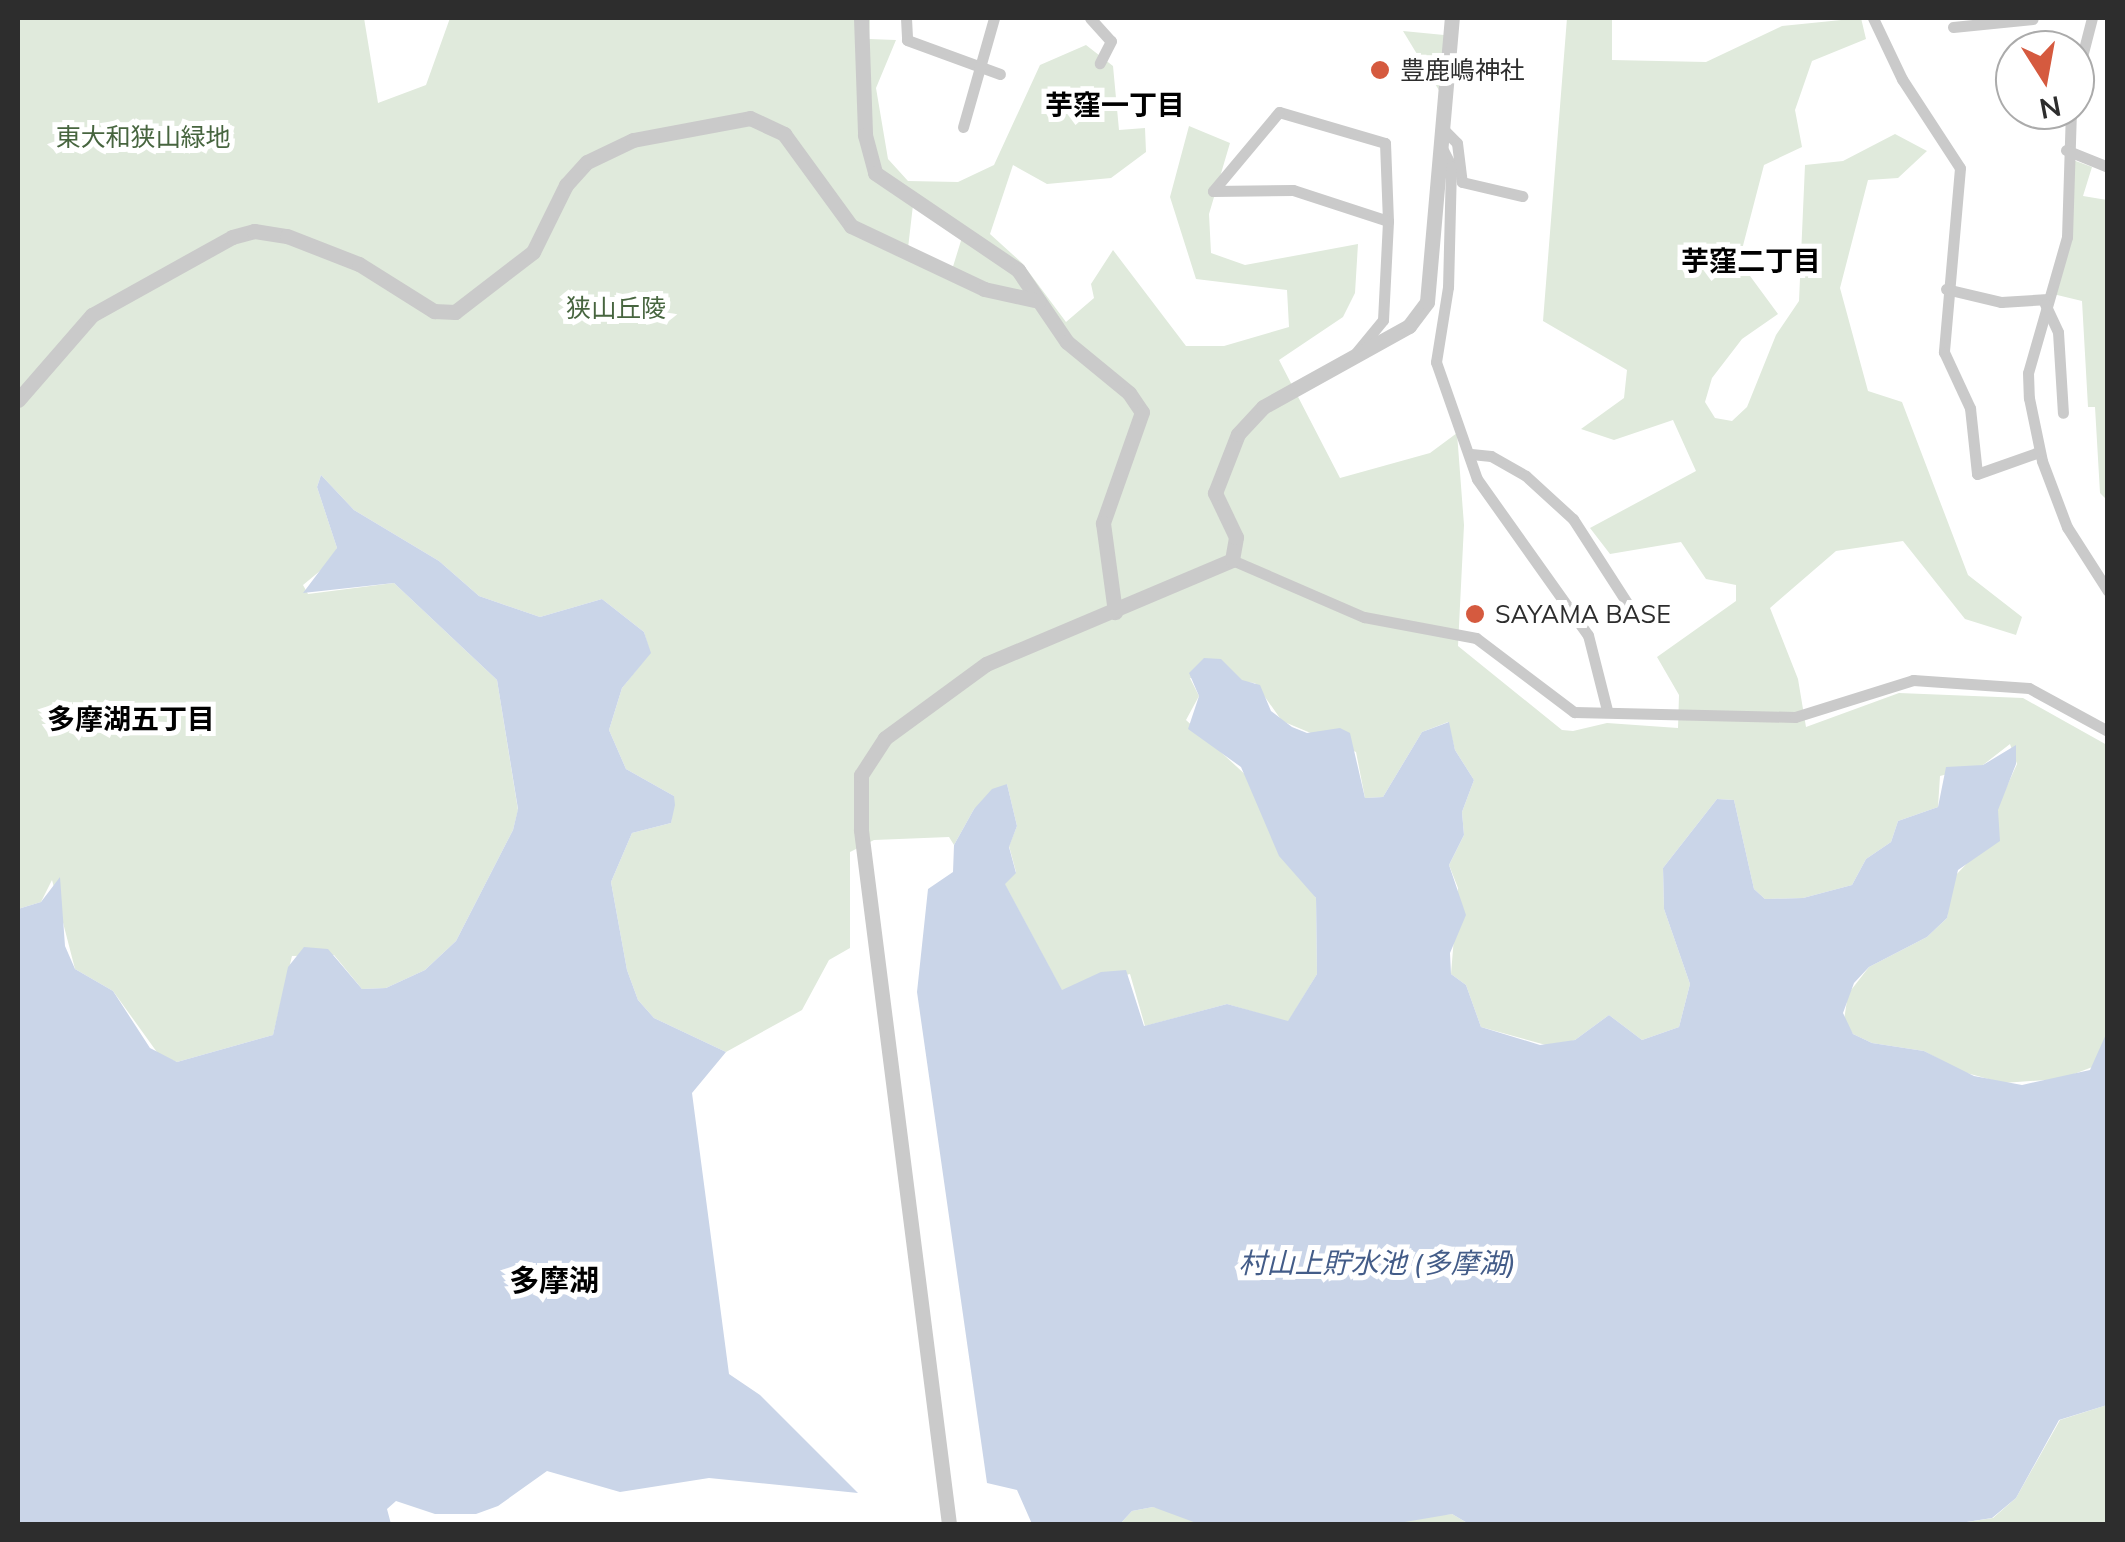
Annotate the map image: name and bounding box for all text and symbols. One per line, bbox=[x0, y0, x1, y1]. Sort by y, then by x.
north arrow bbox=[1995, 30, 2095, 130]
place label: 豊鹿嶋神社 bbox=[1400, 55, 1525, 85]
marker: 豊鹿嶋神社 bbox=[1369, 59, 1391, 81]
district label: 芋窪一丁目 bbox=[1045, 88, 1185, 122]
text: N bbox=[2037, 89, 2064, 127]
park label: 東大和狭山緑地 bbox=[56, 122, 230, 152]
district label: 芋窪二丁目 bbox=[1681, 244, 1821, 278]
park label: 狭山丘陵 bbox=[566, 293, 666, 323]
place label: SAYAMA BASE bbox=[1495, 599, 1671, 629]
marker: SAYAMA BASE bbox=[1464, 603, 1486, 625]
district label: 多摩湖五丁目 bbox=[47, 702, 215, 736]
water label: 村山上貯水池 (多摩湖) bbox=[1238, 1246, 1516, 1280]
district label: 多摩湖 bbox=[509, 1262, 599, 1298]

